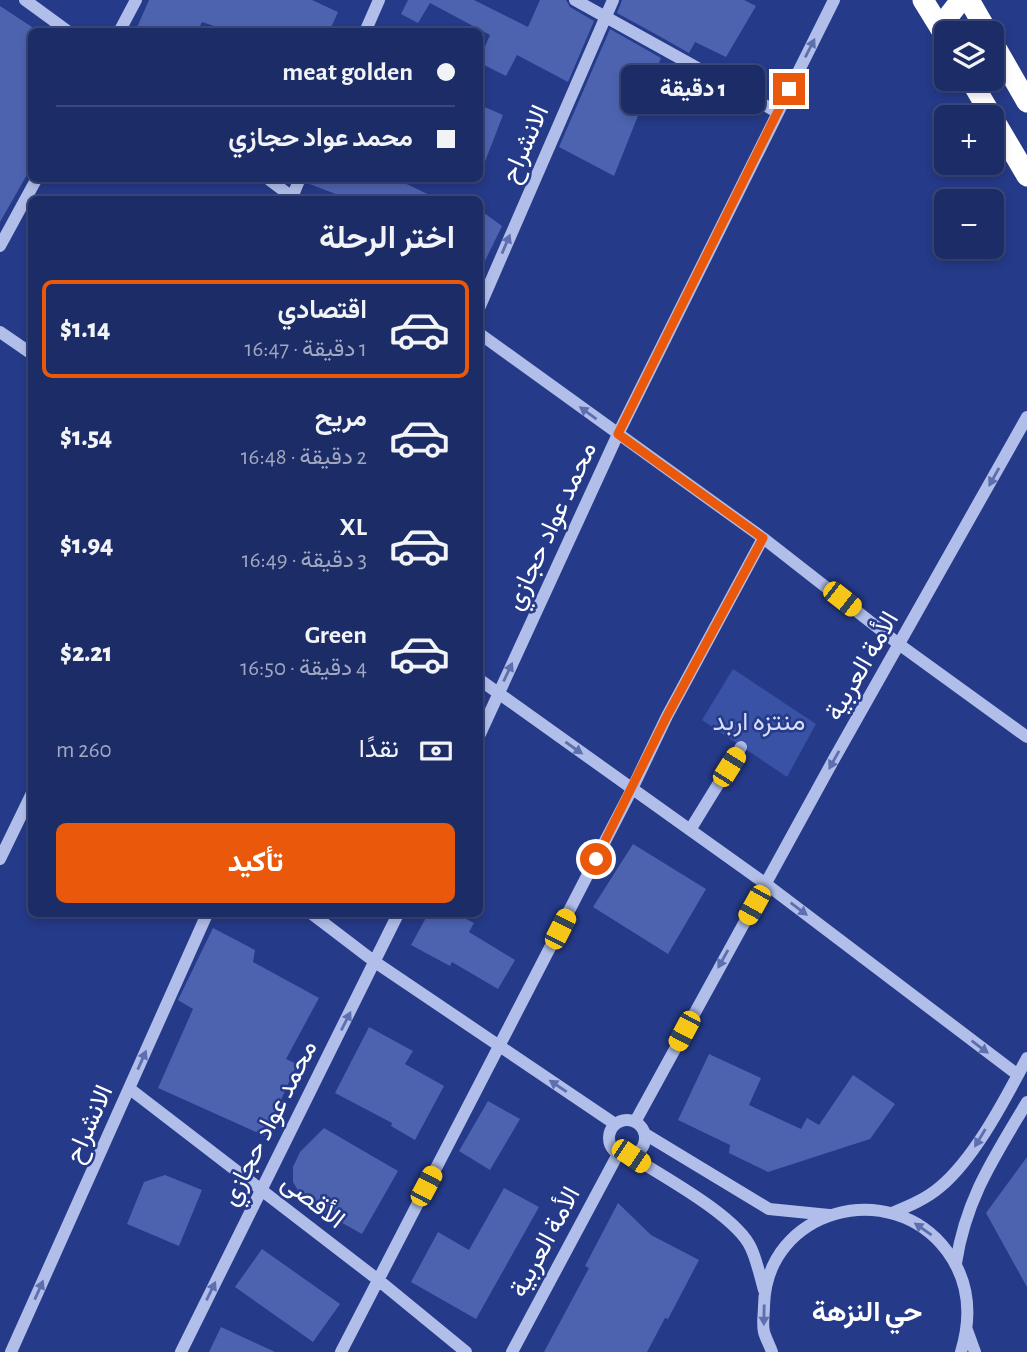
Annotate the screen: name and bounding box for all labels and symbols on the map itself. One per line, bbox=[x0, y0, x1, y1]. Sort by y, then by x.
one-way arrow bbox=[804, 38, 815, 58]
callout: 1 دقيقة bbox=[621, 64, 764, 114]
route end bbox=[773, 73, 805, 105]
street label: الانشراح bbox=[496, 101, 557, 188]
one-way arrow bbox=[501, 233, 512, 254]
one-way arrow bbox=[579, 406, 597, 420]
street label: محمد عواد حجازي bbox=[501, 438, 608, 617]
one-way arrow bbox=[988, 467, 1000, 486]
car bbox=[819, 578, 866, 620]
street label: الأمة العربية bbox=[818, 606, 905, 726]
one-way arrow bbox=[503, 661, 514, 682]
park label: منتزه اربد bbox=[713, 709, 805, 737]
one-way arrow bbox=[565, 741, 583, 755]
car bbox=[709, 744, 750, 790]
one-way arrow bbox=[828, 750, 840, 770]
route start bbox=[580, 843, 612, 875]
car bbox=[735, 882, 774, 928]
one-way arrow bbox=[790, 902, 808, 916]
car bbox=[542, 906, 579, 952]
one-way arrow bbox=[717, 949, 729, 969]
car bbox=[665, 1008, 704, 1054]
one-way arrow bbox=[340, 1011, 351, 1031]
street label: محمد عواد حجازي bbox=[216, 1036, 328, 1213]
one-way arrow bbox=[971, 1039, 989, 1054]
one-way arrow bbox=[137, 1049, 148, 1070]
one-way arrow bbox=[549, 1079, 567, 1093]
street label: الانشراح bbox=[60, 1081, 121, 1168]
one-way arrow bbox=[974, 1129, 986, 1148]
car bbox=[608, 1136, 655, 1176]
car bbox=[407, 1163, 446, 1209]
street label: الأقصى bbox=[275, 1166, 351, 1235]
street label: الأمة العربية bbox=[503, 1181, 587, 1302]
one-way arrow bbox=[914, 1222, 932, 1236]
one-way arrow bbox=[33, 1280, 45, 1300]
one-way arrow bbox=[205, 1281, 217, 1301]
district label: حي النزهة bbox=[812, 1299, 922, 1335]
one-way arrow bbox=[758, 1304, 770, 1326]

